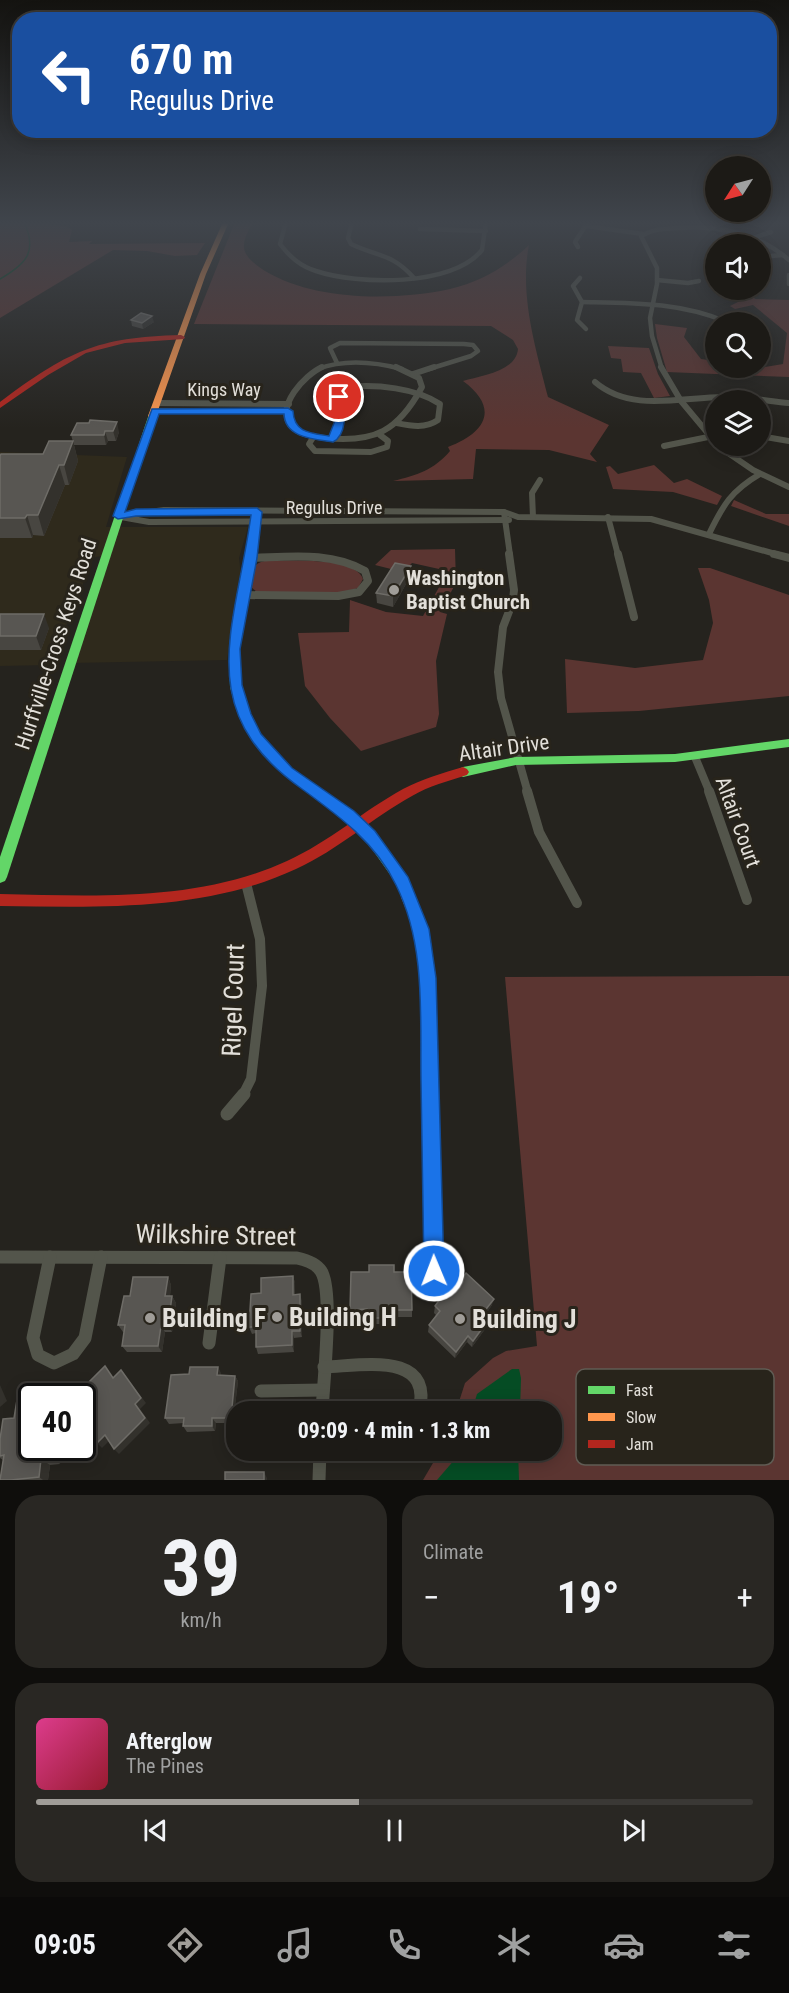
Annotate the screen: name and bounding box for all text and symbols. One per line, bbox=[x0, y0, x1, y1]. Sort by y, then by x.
text: 670 m bbox=[129, 35, 234, 84]
icon: left bbox=[30, 36, 108, 114]
text: Regulus Drive bbox=[129, 85, 274, 117]
north arrow bbox=[705, 156, 771, 222]
map controls bbox=[705, 156, 771, 456]
button: sound bbox=[705, 234, 771, 300]
button: search bbox=[705, 312, 771, 378]
pin bbox=[313, 371, 364, 422]
street label: Kings Way bbox=[187, 379, 261, 400]
icon: arrive bbox=[322, 380, 355, 413]
button: layers bbox=[705, 390, 771, 456]
street label: Regulus Drive bbox=[286, 497, 382, 518]
street label: Hurffville-Cross Keys Road bbox=[11, 536, 101, 752]
place label: Washington Baptist Church bbox=[406, 566, 530, 614]
marker: Washington Baptist Church bbox=[387, 583, 401, 597]
street label: Altair Drive bbox=[457, 730, 551, 766]
street label: Altair Court bbox=[710, 773, 766, 871]
street label: Rigel Court bbox=[216, 943, 250, 1057]
street label: Wilkshire Street bbox=[135, 1219, 297, 1251]
position arrow bbox=[402, 1239, 466, 1303]
place label: Building H bbox=[289, 1302, 397, 1332]
place label: Building F bbox=[162, 1303, 266, 1333]
place label: Building J bbox=[472, 1304, 577, 1334]
marker: Building H bbox=[270, 1310, 284, 1324]
marker: Building F bbox=[143, 1311, 157, 1325]
marker: Building J bbox=[453, 1312, 467, 1326]
legend bbox=[576, 1369, 774, 1465]
text: Fast bbox=[626, 1381, 653, 1400]
speed limit sign: 40 bbox=[18, 1383, 96, 1461]
text: Slow bbox=[626, 1408, 656, 1427]
text: 09:09 · 4 min · 1.3 km bbox=[298, 1418, 490, 1443]
text: Jam bbox=[626, 1435, 653, 1454]
text: 39 bbox=[162, 1523, 240, 1614]
text: Climate bbox=[423, 1540, 483, 1564]
text: 19° bbox=[557, 1571, 620, 1624]
text: − bbox=[423, 1578, 440, 1617]
text: + bbox=[737, 1578, 753, 1617]
text: km/h bbox=[180, 1608, 222, 1632]
text: Afterglow bbox=[126, 1729, 212, 1754]
text: The Pines bbox=[126, 1754, 204, 1778]
icon: previous bbox=[139, 1814, 172, 1847]
icon: pause bbox=[378, 1814, 411, 1847]
icon: next bbox=[617, 1814, 650, 1847]
icon: directions bbox=[164, 1924, 206, 1966]
icon: music bbox=[274, 1924, 316, 1966]
icon: phone bbox=[383, 1924, 425, 1966]
icon: climate bbox=[493, 1924, 535, 1966]
icon: car bbox=[603, 1924, 645, 1966]
icon: filters bbox=[713, 1924, 755, 1966]
text: 09:05 bbox=[34, 1929, 96, 1961]

